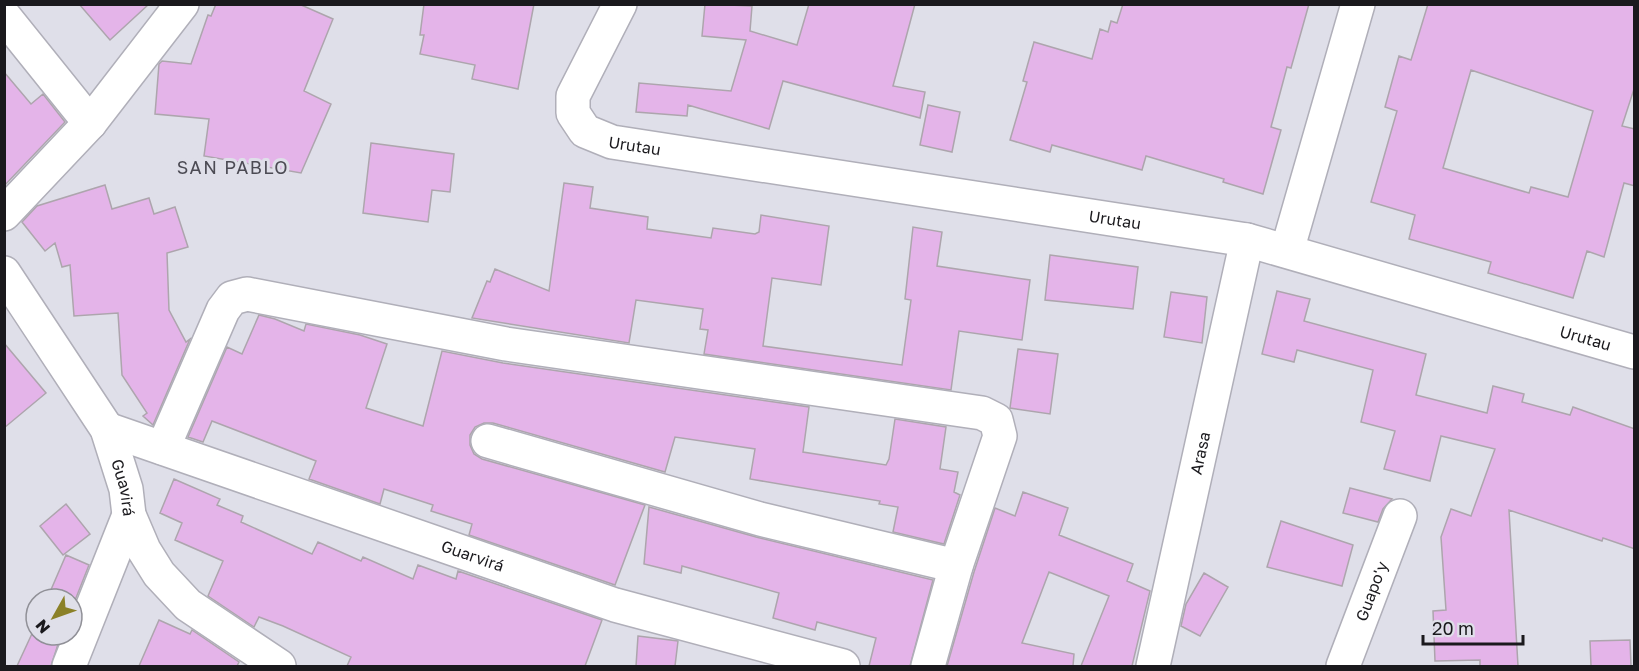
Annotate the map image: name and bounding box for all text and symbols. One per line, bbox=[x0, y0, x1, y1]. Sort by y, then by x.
street label: Urutau bbox=[607, 132, 662, 159]
district label: SAN PABLO bbox=[177, 156, 289, 178]
street label: Urutau bbox=[1087, 206, 1143, 234]
street label: Urutau bbox=[1557, 321, 1614, 355]
street label: Arasa bbox=[1186, 430, 1214, 476]
street label: Guavirá bbox=[107, 456, 139, 517]
street label: Guarvirá bbox=[439, 536, 507, 576]
street label: Guapo'y bbox=[1351, 558, 1392, 624]
north arrow bbox=[24, 587, 84, 647]
scale bar bbox=[1423, 608, 1524, 646]
text: N bbox=[31, 616, 54, 638]
text: 20 m bbox=[1432, 617, 1474, 639]

